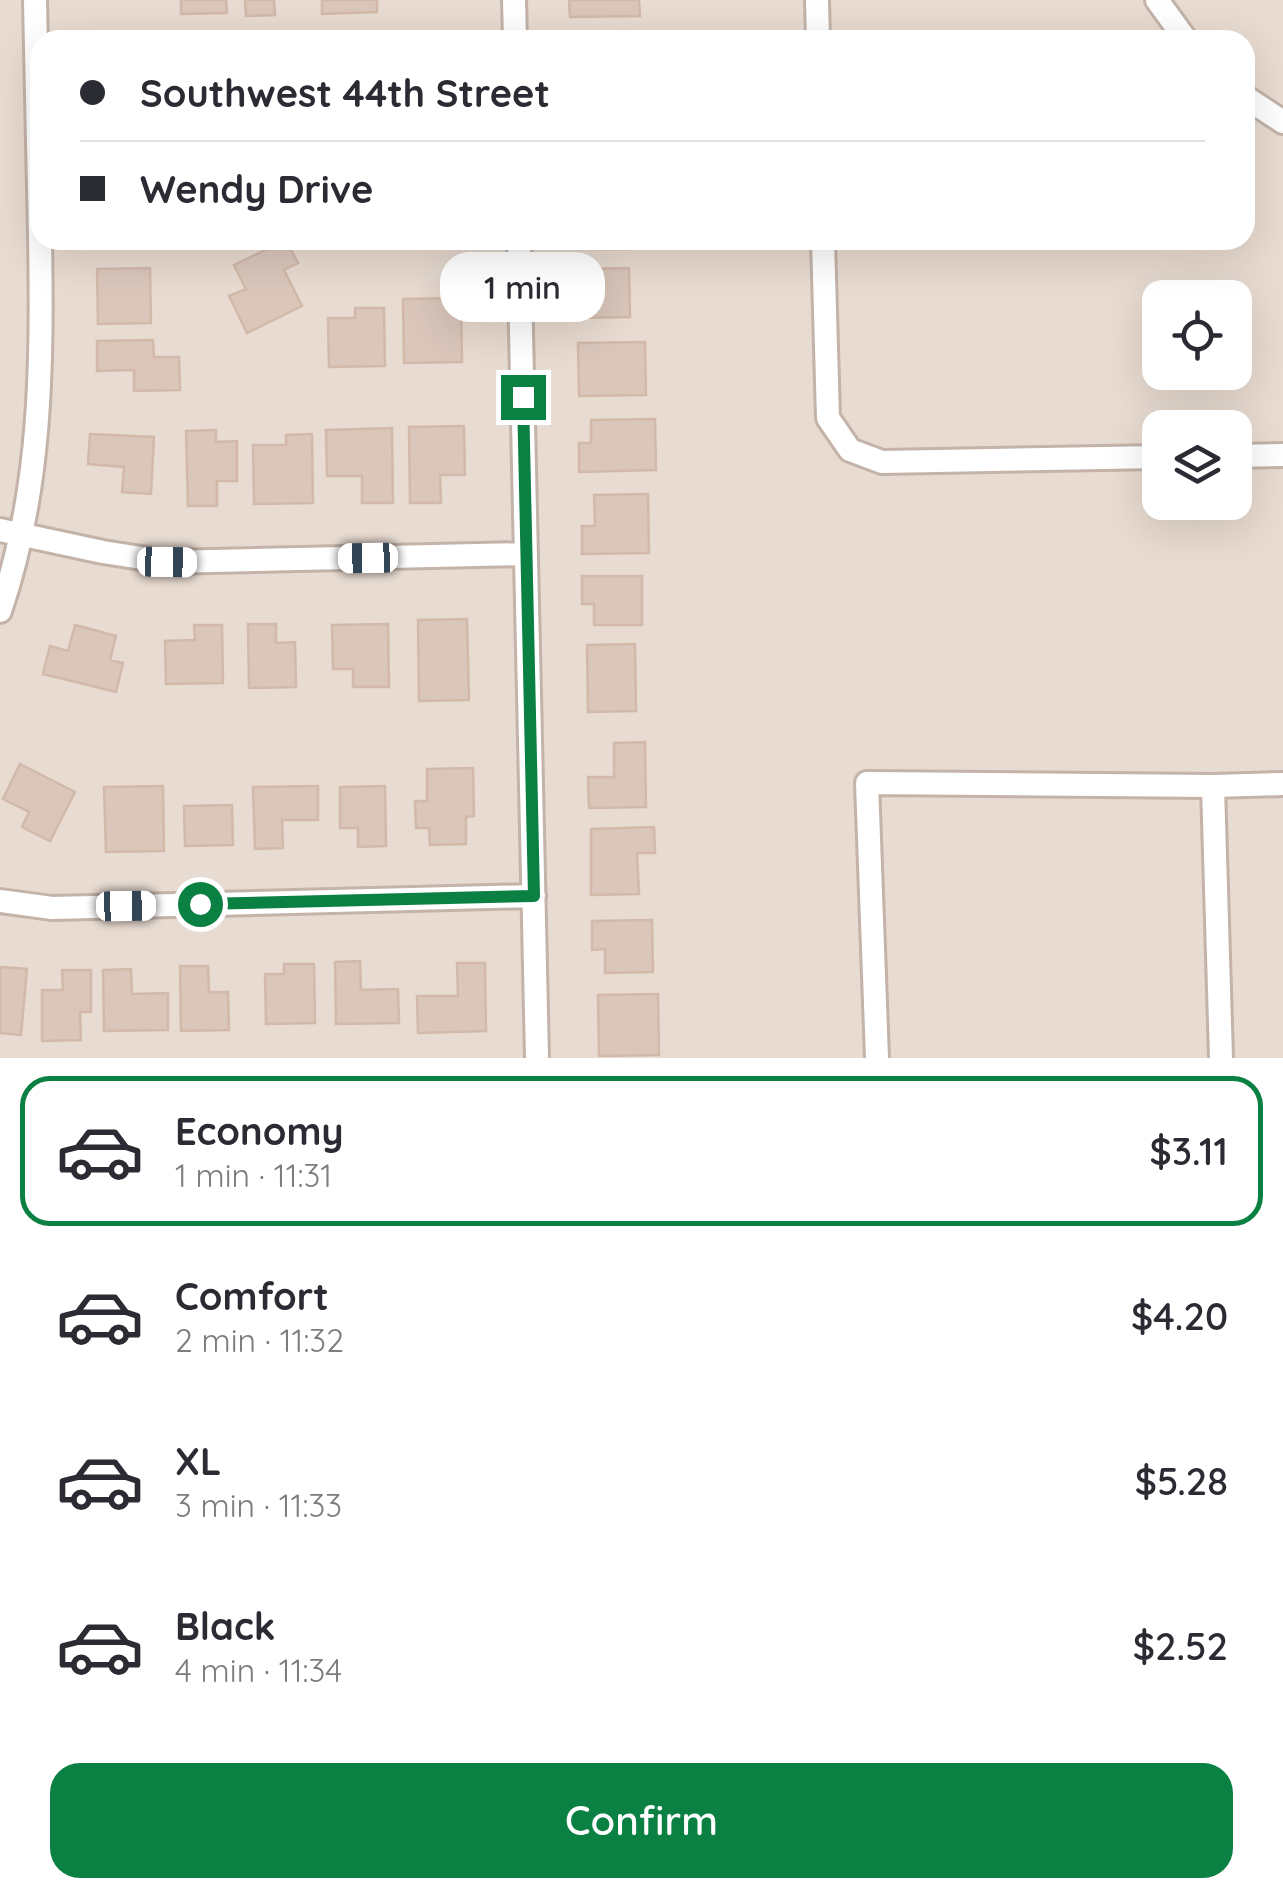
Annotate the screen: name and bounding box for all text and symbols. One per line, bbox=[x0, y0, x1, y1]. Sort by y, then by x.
text: Southwest 44th Street bbox=[140, 69, 550, 117]
text: Wendy Drive bbox=[140, 165, 373, 213]
callout: 1 min bbox=[440, 252, 606, 322]
text: 1 min bbox=[484, 267, 561, 307]
map controls bbox=[1142, 280, 1252, 520]
button: locate bbox=[1142, 280, 1252, 390]
route end bbox=[501, 375, 546, 420]
button: layers bbox=[1142, 410, 1252, 520]
car bbox=[338, 542, 398, 574]
car bbox=[137, 546, 197, 578]
route start bbox=[178, 882, 223, 927]
car bbox=[96, 890, 156, 922]
icon: car bbox=[55, 1106, 145, 1196]
text: Economy bbox=[175, 1107, 344, 1155]
text: $3.11 bbox=[1150, 1127, 1228, 1175]
text: 1 min · 11:31 bbox=[175, 1155, 332, 1195]
icon: car bbox=[55, 1271, 145, 1361]
text: Comfort bbox=[175, 1272, 329, 1320]
text: $4.20 bbox=[1131, 1292, 1228, 1340]
text: 2 min · 11:32 bbox=[175, 1320, 344, 1360]
icon: car bbox=[55, 1436, 145, 1526]
text: XL bbox=[175, 1437, 221, 1485]
text: $5.28 bbox=[1135, 1457, 1228, 1505]
text: 3 min · 11:33 bbox=[175, 1485, 342, 1525]
icon: car bbox=[55, 1601, 145, 1691]
text: Black bbox=[175, 1602, 275, 1650]
text: $2.52 bbox=[1133, 1622, 1228, 1670]
text: 4 min · 11:34 bbox=[175, 1650, 342, 1690]
button: Confirm bbox=[50, 1763, 1233, 1878]

